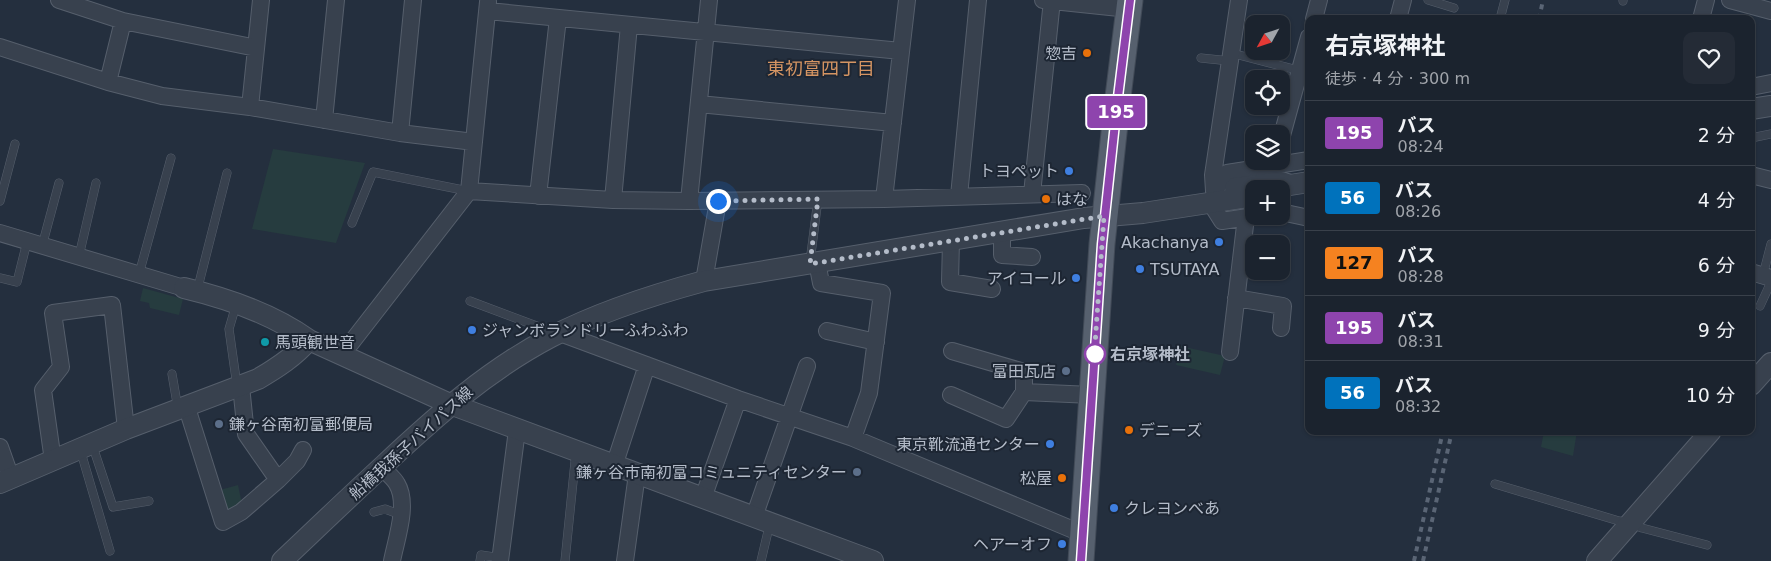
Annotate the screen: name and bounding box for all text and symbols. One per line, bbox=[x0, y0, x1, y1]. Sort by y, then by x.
north arrow bbox=[1245, 15, 1290, 60]
map controls bbox=[1245, 15, 1290, 280]
text: 右京塚神社 bbox=[1325, 32, 1445, 60]
button: heart bbox=[1683, 32, 1735, 84]
place label: 惣吉 bbox=[1045, 44, 1077, 63]
marker: 惣吉 bbox=[1081, 47, 1093, 59]
district label: 東初富四丁目 bbox=[767, 58, 875, 79]
text: 徒歩 · 4 分 · 300 m bbox=[1325, 69, 1470, 88]
button: locate bbox=[1245, 70, 1290, 115]
line badge: 195 bbox=[1087, 96, 1145, 128]
text: 195 bbox=[1097, 101, 1135, 122]
text: バス bbox=[1398, 114, 1436, 136]
text: 195 bbox=[1335, 122, 1373, 143]
text: 2 分 bbox=[1698, 124, 1735, 146]
button: layers bbox=[1245, 125, 1290, 170]
text: 08:24 bbox=[1398, 137, 1444, 156]
place label: トヨペット bbox=[979, 162, 1059, 181]
marker: トヨペット bbox=[1063, 165, 1075, 177]
text: バス bbox=[1395, 179, 1433, 201]
button: + bbox=[1245, 180, 1290, 225]
text: 56 bbox=[1340, 187, 1365, 208]
your location bbox=[706, 189, 731, 214]
text: 4 分 bbox=[1698, 189, 1735, 211]
place label: はな bbox=[1056, 190, 1088, 209]
marker: はな bbox=[1040, 193, 1052, 205]
text: 08:26 bbox=[1395, 202, 1441, 221]
place label: Akachanya bbox=[1121, 233, 1209, 252]
button: − bbox=[1245, 235, 1290, 280]
marker: Akachanya bbox=[1213, 236, 1225, 248]
text: バス bbox=[1398, 244, 1436, 266]
text: 127 bbox=[1335, 252, 1373, 273]
text: 6 分 bbox=[1698, 254, 1735, 276]
place label: TSUTAYA bbox=[1149, 260, 1219, 279]
marker: TSUTAYA bbox=[1134, 263, 1146, 275]
text: 08:28 bbox=[1398, 267, 1444, 286]
place label: アイコール bbox=[987, 269, 1066, 288]
marker: アイコール bbox=[1070, 272, 1082, 284]
text: バス bbox=[1398, 309, 1436, 331]
text: 195 bbox=[1335, 317, 1373, 338]
text: 9 分 bbox=[1698, 319, 1735, 341]
place label: ジャンボランドリーふわふわ bbox=[482, 321, 689, 340]
marker: ジャンボランドリーふわふわ bbox=[466, 324, 478, 336]
text: 08:31 bbox=[1398, 332, 1444, 351]
place label: 馬頭観世音 bbox=[275, 333, 355, 352]
marker: 馬頭観世音 bbox=[259, 336, 271, 348]
marker: 右京塚神社 bbox=[1084, 343, 1106, 365]
place label: 右京塚神社 bbox=[1110, 345, 1190, 364]
place label: 富田瓦店 bbox=[992, 362, 1056, 381]
marker: 富田瓦店 bbox=[1060, 365, 1072, 377]
text: バス bbox=[1395, 374, 1433, 396]
text: 56 bbox=[1340, 382, 1365, 403]
street label: 船橋我孫子バイパス線 bbox=[345, 383, 477, 503]
text: 10 分 bbox=[1686, 384, 1735, 406]
text: 08:32 bbox=[1395, 397, 1441, 416]
place label: 鎌ヶ谷南初富郵便局 bbox=[229, 415, 373, 434]
marker: 鎌ヶ谷南初富郵便局 bbox=[213, 418, 225, 430]
place label: デニーズ bbox=[1139, 421, 1202, 440]
marker: デニーズ bbox=[1123, 424, 1135, 436]
place label: 東京靴流通センター bbox=[896, 435, 1040, 454]
marker: 東京靴流通センター bbox=[1044, 438, 1056, 450]
place label: 鎌ヶ谷市南初富コミュニティセンター bbox=[576, 463, 847, 482]
marker: 鎌ヶ谷市南初富コミュニティセンター bbox=[851, 466, 863, 478]
place label: 松屋 bbox=[1020, 469, 1052, 488]
marker: 松屋 bbox=[1056, 472, 1068, 484]
place label: クレヨンべあ bbox=[1124, 499, 1220, 518]
marker: クレヨンべあ bbox=[1108, 502, 1120, 514]
place label: ヘアーオフ bbox=[973, 535, 1052, 554]
marker: ヘアーオフ bbox=[1056, 538, 1068, 550]

